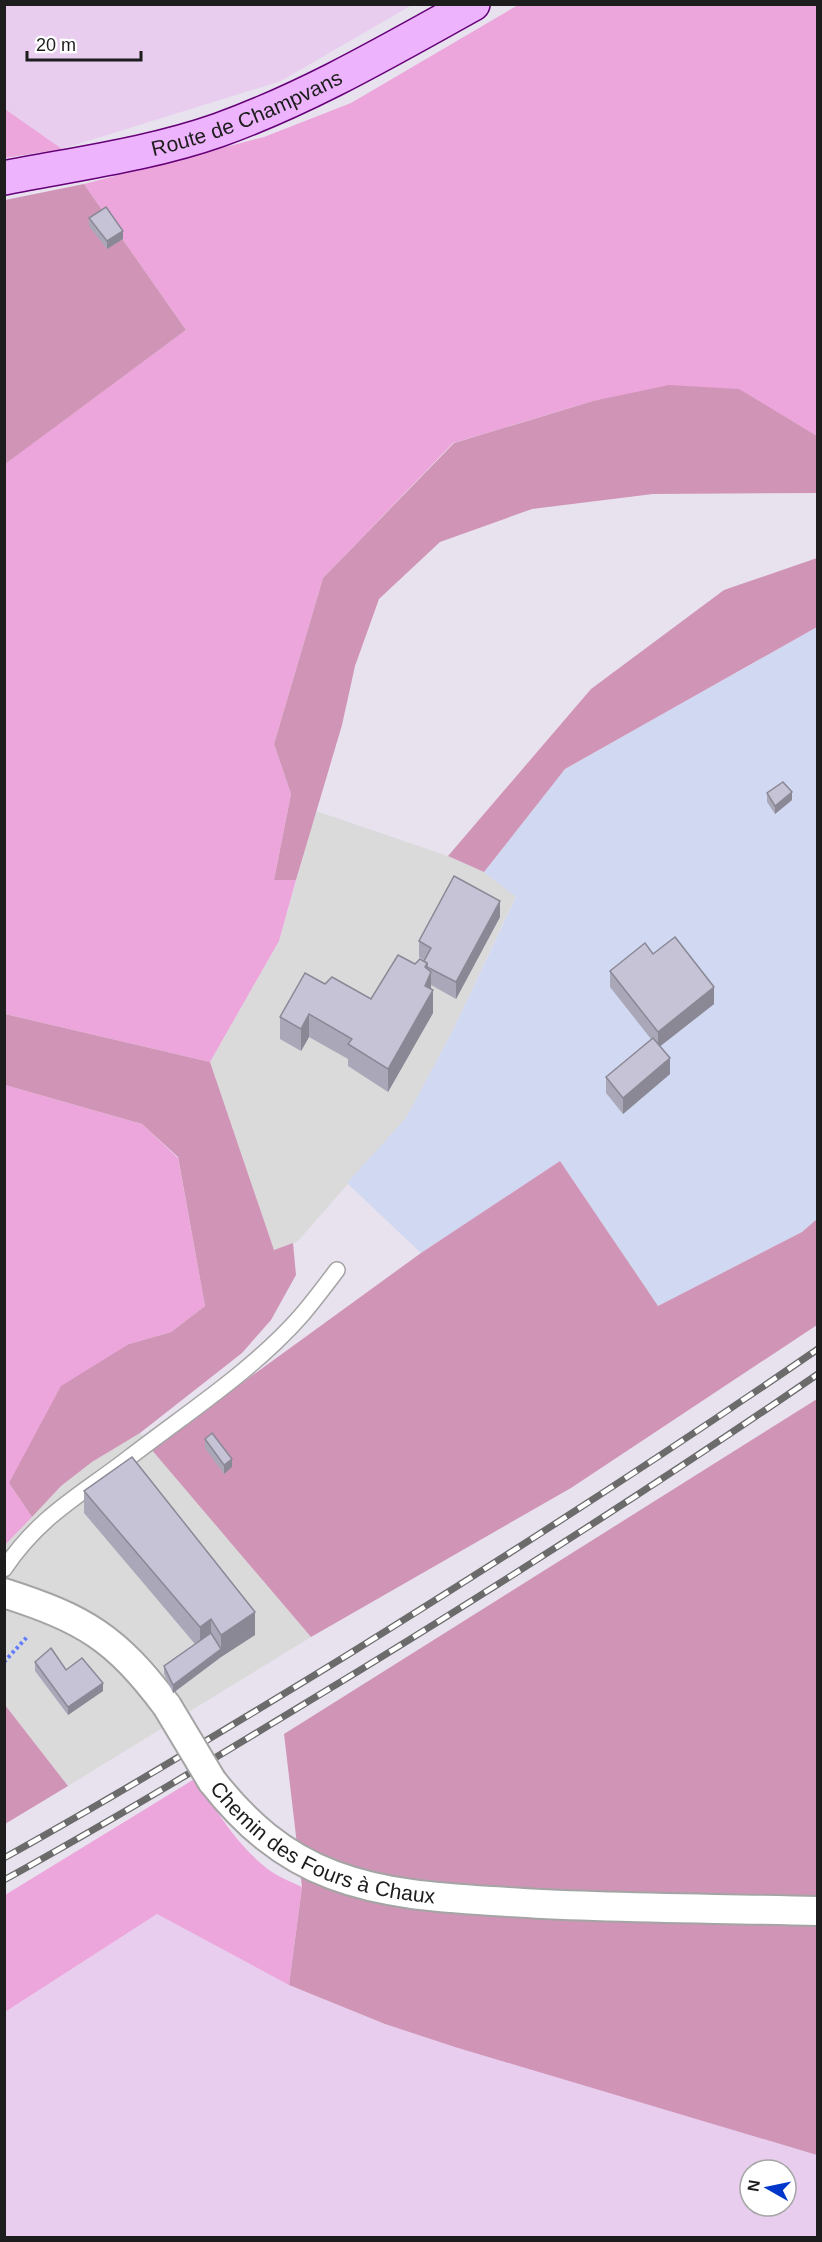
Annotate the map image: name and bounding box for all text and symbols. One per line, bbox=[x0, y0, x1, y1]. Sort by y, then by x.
scale bar bbox=[27, 24, 141, 62]
text: 20 m bbox=[36, 35, 76, 55]
street label: Route de Champvans bbox=[149, 65, 346, 160]
street label: Chemin des Fours à Chaux bbox=[206, 1777, 437, 1908]
north arrow bbox=[738, 2158, 798, 2218]
text: N bbox=[744, 2179, 763, 2193]

